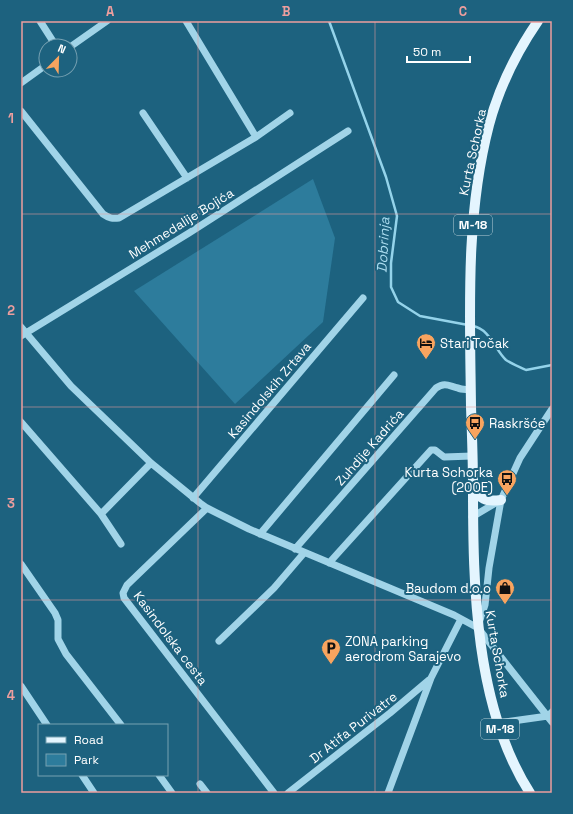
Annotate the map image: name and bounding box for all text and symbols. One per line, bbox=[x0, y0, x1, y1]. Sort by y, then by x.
text: A bbox=[106, 3, 115, 20]
text: B bbox=[282, 3, 291, 20]
text: C bbox=[459, 3, 467, 20]
north arrow bbox=[38, 38, 78, 78]
scale bar bbox=[407, 38, 470, 64]
text: N bbox=[56, 41, 68, 57]
text: 50 m bbox=[413, 44, 441, 60]
street label: Kurta Schorka bbox=[455, 107, 490, 197]
text: 1 bbox=[8, 110, 14, 127]
street label: Mehmedalije Bojića bbox=[126, 184, 237, 263]
road number: M-18 bbox=[454, 215, 492, 235]
water label: Dobrinja bbox=[373, 216, 393, 273]
text: 2 bbox=[7, 302, 15, 319]
hotel icon: Stari Točak bbox=[415, 332, 437, 360]
place label: Stari Točak bbox=[440, 335, 509, 352]
street label: Kasindolskih Zrtava bbox=[224, 338, 315, 442]
street label: Zuhdije Kadrića bbox=[331, 405, 408, 489]
bus stop icon: Raskršće bbox=[464, 412, 486, 440]
place label: Raskršće bbox=[489, 415, 546, 432]
place label: Kurta Schorka (200E) bbox=[405, 464, 494, 496]
bus stop icon: Kurta Schorka (200E) bbox=[496, 468, 518, 496]
text: 3 bbox=[7, 495, 15, 512]
shop icon: Baudom d.o.o bbox=[494, 577, 516, 605]
place label: Baudom d.o.o bbox=[405, 580, 491, 597]
street label: Kasindolska cesta bbox=[130, 588, 212, 689]
street label: Kurta Schorka bbox=[481, 609, 514, 700]
place label: ZONA parking aerodrom Sarajevo bbox=[345, 633, 461, 665]
parking icon: ZONA parking aerodrom Sarajevo bbox=[320, 637, 342, 665]
text: 4 bbox=[7, 687, 15, 704]
street label: Dr Atifa Purivatre bbox=[306, 688, 400, 767]
road number: M-18 bbox=[481, 719, 519, 739]
legend bbox=[38, 724, 168, 776]
text: Road bbox=[74, 732, 103, 748]
text: Park bbox=[74, 752, 99, 768]

